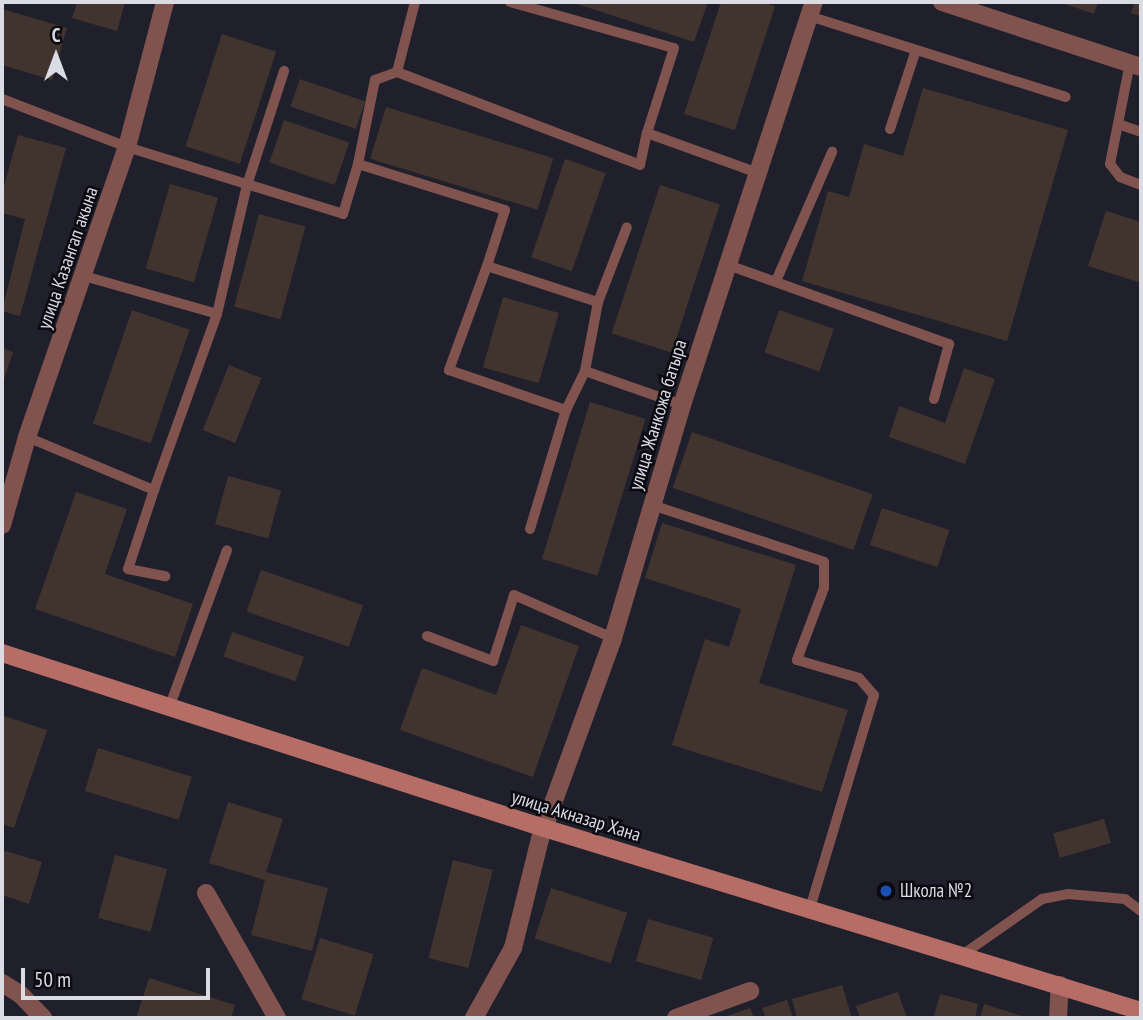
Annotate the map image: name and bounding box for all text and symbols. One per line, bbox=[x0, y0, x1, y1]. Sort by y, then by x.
north arrow bbox=[21, 21, 91, 91]
text: С bbox=[52, 23, 60, 47]
street label: улица Казангап акына bbox=[33, 184, 103, 332]
street label: улица Жанкожа батыра bbox=[624, 337, 692, 493]
street label: улица Акназар Хана bbox=[508, 785, 644, 847]
place label: Школа №2 bbox=[900, 880, 972, 902]
marker: Школа №2 bbox=[878, 883, 894, 899]
scale bar bbox=[24, 954, 214, 998]
text: 50 m bbox=[34, 966, 71, 993]

